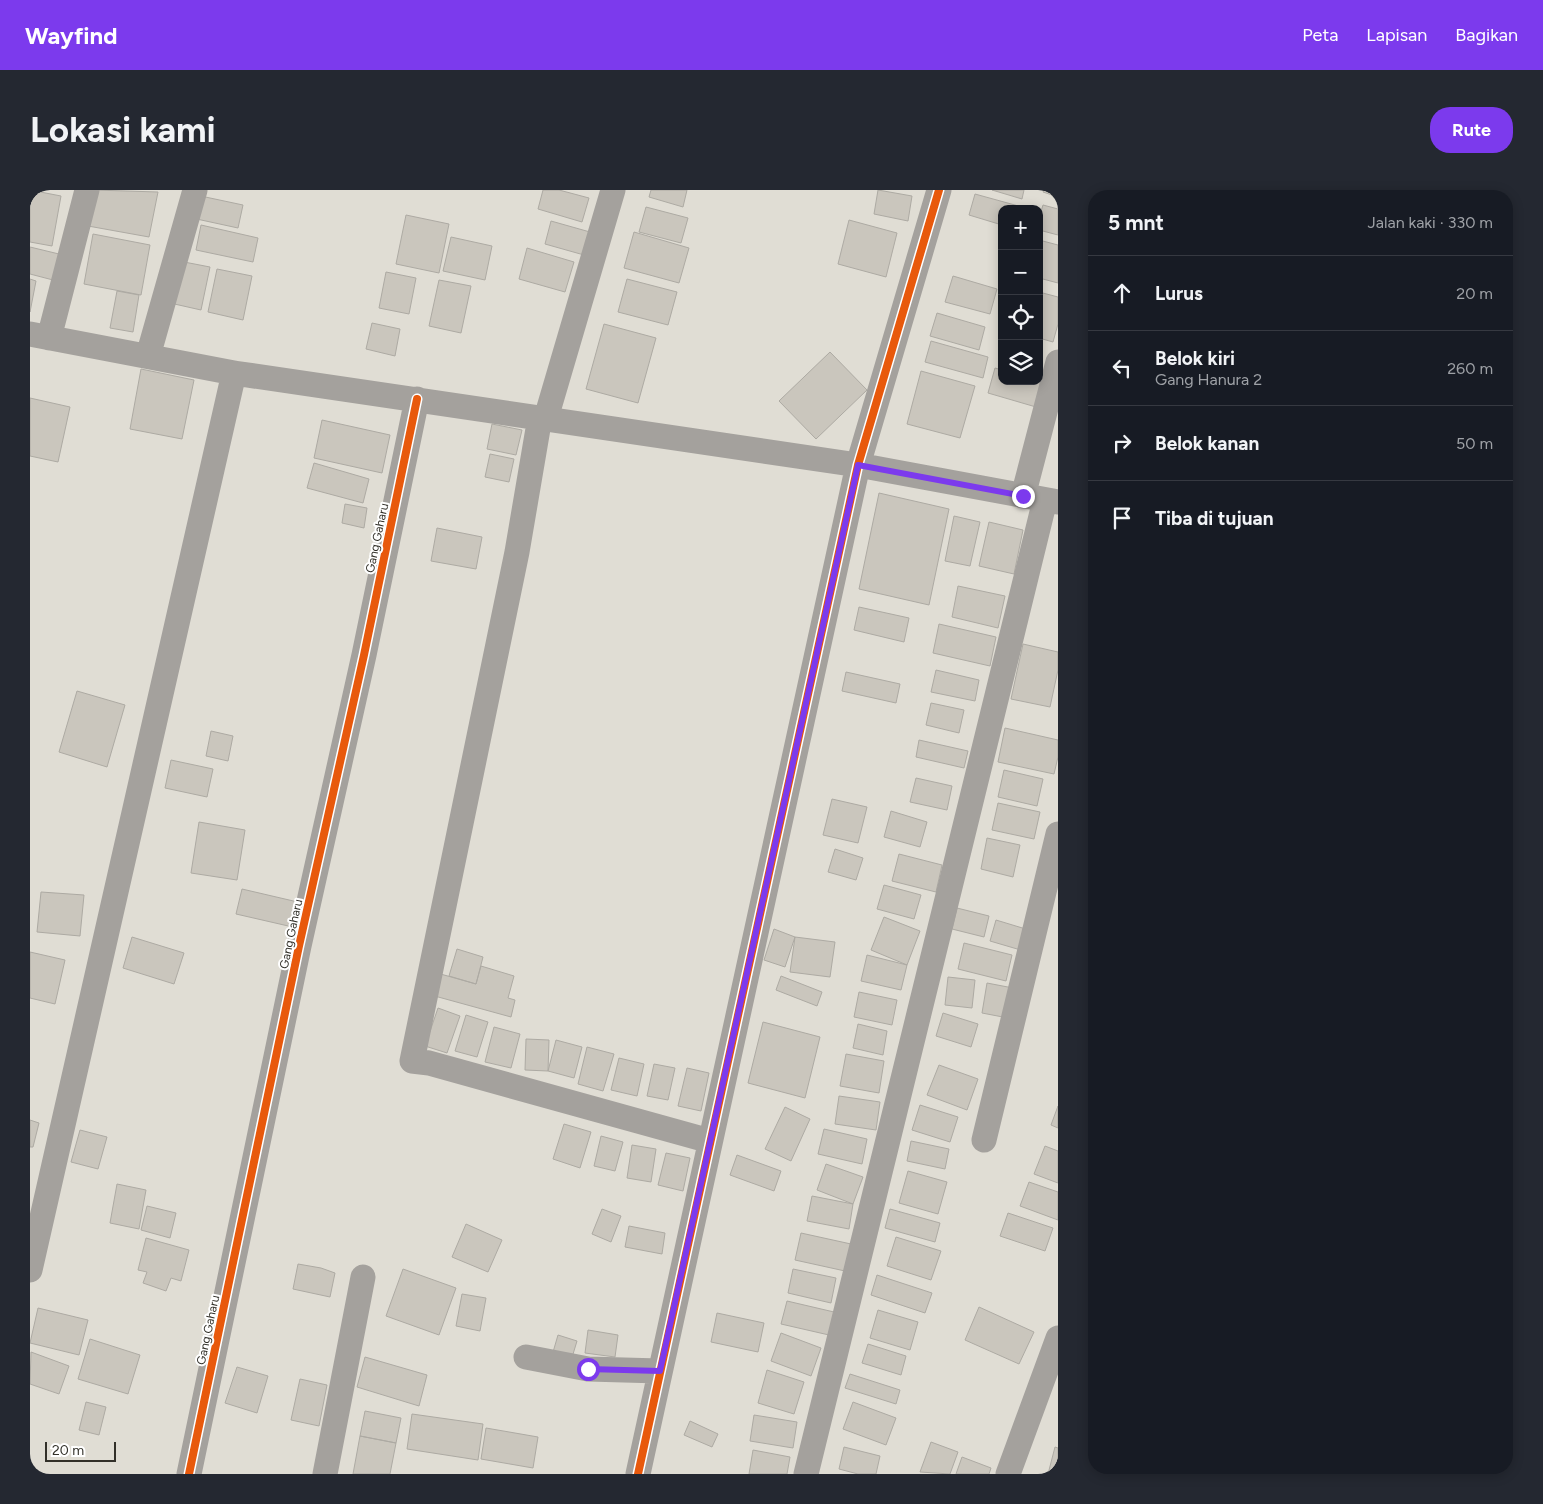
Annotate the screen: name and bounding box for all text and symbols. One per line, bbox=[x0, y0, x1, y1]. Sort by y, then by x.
text: Wayfind bbox=[25, 21, 118, 50]
text: Peta bbox=[1302, 24, 1338, 46]
text: Lapisan bbox=[1366, 24, 1427, 46]
text: Bagikan bbox=[1455, 24, 1518, 46]
button: Rute bbox=[1430, 107, 1513, 153]
text: Lokasi kami bbox=[30, 109, 216, 151]
map controls bbox=[998, 205, 1043, 385]
button: + bbox=[998, 205, 1043, 250]
text: 5 mnt bbox=[1108, 210, 1164, 235]
text: Jalan kaki · 330 m bbox=[1368, 213, 1493, 232]
button: − bbox=[998, 250, 1043, 295]
icon: ahead bbox=[1108, 279, 1136, 307]
text: Lurus bbox=[1155, 282, 1203, 305]
text: 20 m bbox=[1456, 284, 1493, 303]
button: locate bbox=[998, 295, 1043, 340]
button: layers bbox=[998, 340, 1043, 385]
text: Belok kiri bbox=[1155, 347, 1235, 370]
icon: left bbox=[1108, 354, 1136, 382]
text: 260 m bbox=[1447, 359, 1493, 378]
text: Gang Hanura 2 bbox=[1155, 370, 1262, 389]
icon: right bbox=[1108, 429, 1136, 457]
text: Belok kanan bbox=[1155, 432, 1259, 455]
text: 50 m bbox=[1456, 434, 1493, 453]
route end bbox=[1012, 485, 1035, 508]
street label: Gang Gaharu bbox=[363, 502, 391, 574]
icon: arrive bbox=[1108, 504, 1136, 532]
text: Tiba di tujuan bbox=[1155, 507, 1274, 530]
street label: Gang Gaharu bbox=[277, 898, 305, 970]
street label: Gang Gaharu bbox=[194, 1294, 222, 1366]
route start bbox=[577, 1358, 600, 1381]
scale bar bbox=[45, 1439, 116, 1462]
text: 20 m bbox=[52, 1442, 84, 1459]

